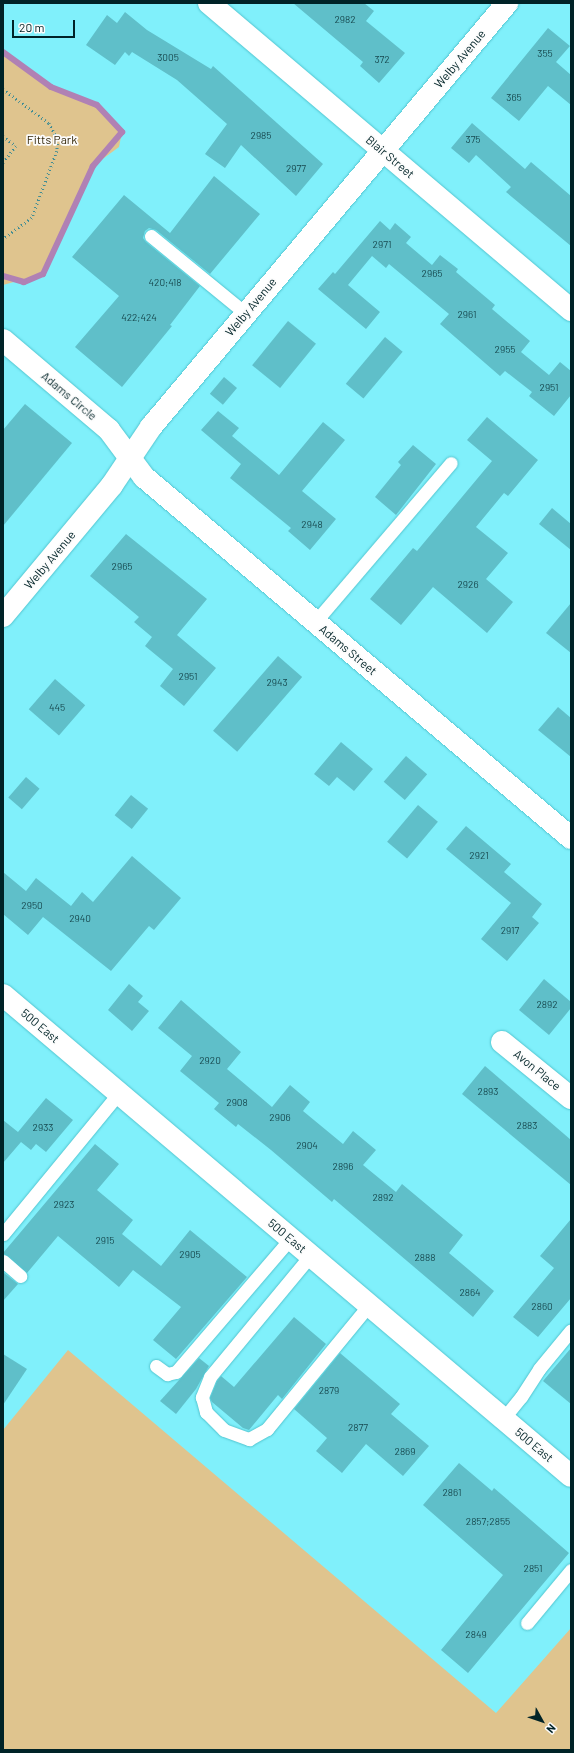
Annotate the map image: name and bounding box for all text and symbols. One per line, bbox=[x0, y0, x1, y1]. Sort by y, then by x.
scale bar bbox=[14, 12, 77, 38]
house number: 2982 bbox=[334, 14, 356, 26]
text: 20 m bbox=[19, 20, 45, 34]
street label: Welby Avenue bbox=[431, 27, 489, 91]
house number: 355 bbox=[537, 48, 553, 60]
house number: 3005 bbox=[157, 52, 179, 64]
house number: 372 bbox=[374, 54, 390, 66]
house number: 365 bbox=[506, 92, 522, 104]
house number: 2985 bbox=[251, 130, 271, 142]
park label: Fitts Park bbox=[27, 133, 77, 147]
street label: Blair Street bbox=[363, 133, 417, 181]
house number: 375 bbox=[465, 134, 481, 146]
house number: 2977 bbox=[286, 163, 306, 175]
house number: 2971 bbox=[373, 239, 391, 251]
house number: 2965 bbox=[422, 268, 442, 280]
street label: Welby Avenue bbox=[222, 275, 280, 339]
house number: 420;418 bbox=[149, 277, 181, 289]
house number: 2961 bbox=[457, 309, 477, 321]
house number: 422;424 bbox=[121, 312, 157, 324]
house number: 2955 bbox=[495, 344, 515, 356]
street label: Adams Circle bbox=[38, 369, 100, 423]
house number: 2951 bbox=[540, 382, 558, 394]
house number: 2948 bbox=[301, 519, 323, 531]
street label: Welby Avenue bbox=[21, 528, 79, 592]
house number: 2965 bbox=[112, 561, 132, 573]
house number: 2926 bbox=[457, 579, 479, 591]
street label: Adams Street bbox=[316, 622, 380, 678]
house number: 2951 bbox=[179, 671, 197, 683]
house number: 2943 bbox=[266, 677, 288, 689]
house number: 445 bbox=[49, 702, 65, 714]
house number: 2921 bbox=[469, 850, 489, 862]
house number: 2950 bbox=[21, 900, 43, 912]
house number: 2940 bbox=[69, 913, 91, 925]
house number: 2917 bbox=[501, 925, 519, 937]
house number: 2892 bbox=[536, 999, 558, 1011]
street label: 500 East bbox=[18, 1006, 62, 1046]
street label: Avon Place bbox=[511, 1047, 563, 1093]
house number: 2920 bbox=[199, 1055, 221, 1067]
house number: 2893 bbox=[478, 1086, 498, 1098]
house number: 2908 bbox=[226, 1097, 248, 1109]
house number: 2906 bbox=[269, 1112, 291, 1124]
house number: 2883 bbox=[517, 1120, 537, 1132]
house number: 2933 bbox=[33, 1122, 53, 1134]
house number: 2904 bbox=[296, 1140, 318, 1152]
house number: 2896 bbox=[333, 1161, 353, 1173]
house number: 2892 bbox=[372, 1192, 394, 1204]
house number: 2923 bbox=[53, 1199, 75, 1211]
street label: 500 East bbox=[265, 1216, 309, 1256]
house number: 2915 bbox=[95, 1235, 115, 1247]
house number: 2905 bbox=[179, 1249, 201, 1261]
house number: 2888 bbox=[415, 1252, 435, 1264]
house number: 2864 bbox=[459, 1287, 481, 1299]
house number: 2860 bbox=[531, 1301, 553, 1313]
house number: 2879 bbox=[319, 1385, 339, 1397]
house number: 2877 bbox=[348, 1422, 368, 1434]
street label: 500 East bbox=[512, 1425, 556, 1465]
house number: 2869 bbox=[395, 1446, 415, 1458]
house number: 2861 bbox=[442, 1487, 462, 1499]
house number: 2857;2855 bbox=[466, 1516, 510, 1528]
house number: 2851 bbox=[524, 1563, 542, 1575]
house number: 2849 bbox=[465, 1629, 487, 1641]
north arrow bbox=[522, 1701, 562, 1741]
text: N bbox=[544, 1722, 559, 1736]

